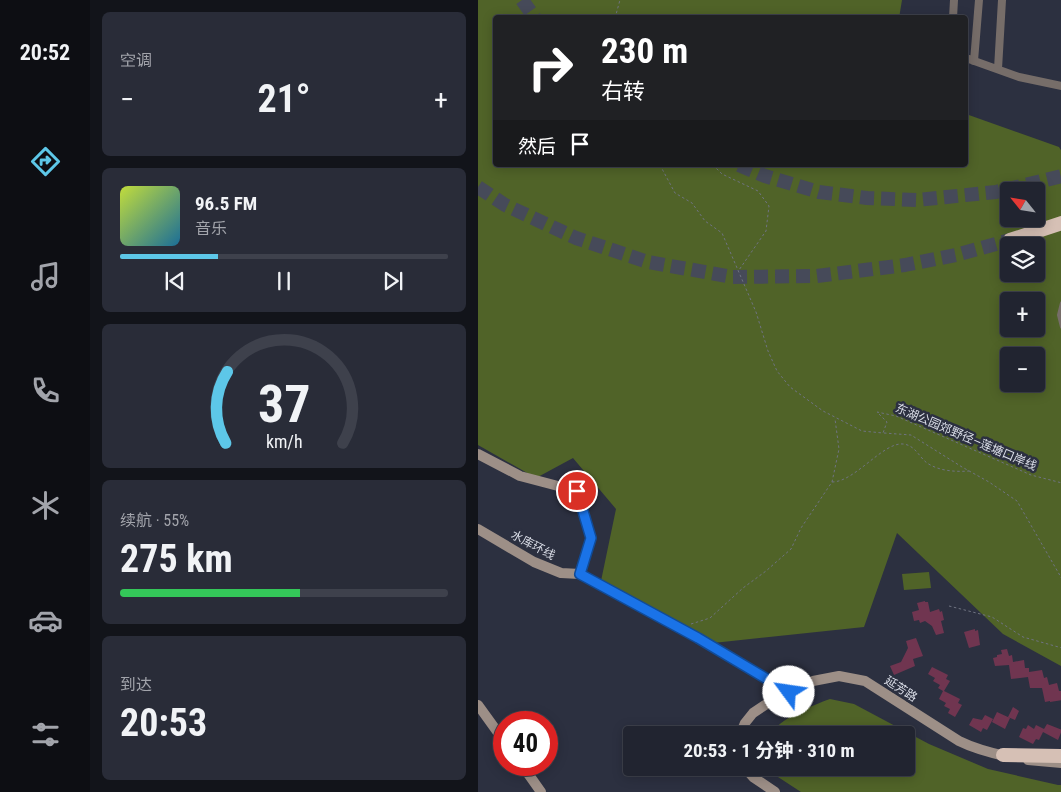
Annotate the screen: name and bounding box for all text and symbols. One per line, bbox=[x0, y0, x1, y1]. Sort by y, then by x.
text: 230 m bbox=[601, 31, 688, 72]
icon: right bbox=[518, 35, 583, 100]
text: 20:52 bbox=[20, 40, 70, 65]
text: 空调 bbox=[120, 51, 152, 70]
text: 21° bbox=[257, 77, 311, 121]
text: 右转 bbox=[601, 79, 645, 104]
text: − bbox=[120, 83, 134, 116]
text: + bbox=[434, 83, 448, 116]
icon: arrive bbox=[566, 130, 594, 158]
text: 然后 bbox=[518, 135, 556, 158]
icon: directions bbox=[28, 144, 63, 179]
north arrow bbox=[1000, 182, 1046, 228]
map controls bbox=[1000, 182, 1045, 392]
text: 96.5 FM bbox=[195, 192, 257, 215]
text: 音乐 bbox=[195, 219, 227, 238]
button: layers bbox=[1000, 237, 1045, 282]
icon: music bbox=[28, 259, 63, 294]
icon: previous bbox=[161, 267, 189, 295]
icon: pause bbox=[270, 267, 298, 295]
icon: next bbox=[379, 267, 407, 295]
button: + bbox=[1000, 292, 1045, 337]
button: − bbox=[1000, 347, 1045, 392]
icon: phone bbox=[28, 373, 63, 408]
text: 37 bbox=[258, 374, 310, 435]
street label: 东湖公园郊野径—莲塘口岸线 bbox=[893, 401, 1039, 473]
text: km/h bbox=[266, 431, 302, 452]
pin bbox=[556, 470, 598, 512]
icon: arrive bbox=[563, 477, 591, 505]
icon: climate bbox=[28, 488, 63, 523]
text: 续航 · 55% bbox=[120, 511, 189, 530]
street label: 水库环线 bbox=[509, 528, 557, 562]
text: 275 km bbox=[120, 537, 233, 581]
icon: car bbox=[28, 603, 63, 638]
position arrow bbox=[762, 665, 814, 717]
street label: 延芳路 bbox=[882, 673, 920, 705]
text: 到达 bbox=[120, 675, 152, 694]
text: 20:53 bbox=[120, 701, 207, 745]
speed limit sign: 40 bbox=[493, 711, 558, 776]
icon: filters bbox=[28, 717, 63, 752]
text: 20:53 · 1 分钟 · 310 m bbox=[683, 739, 855, 762]

